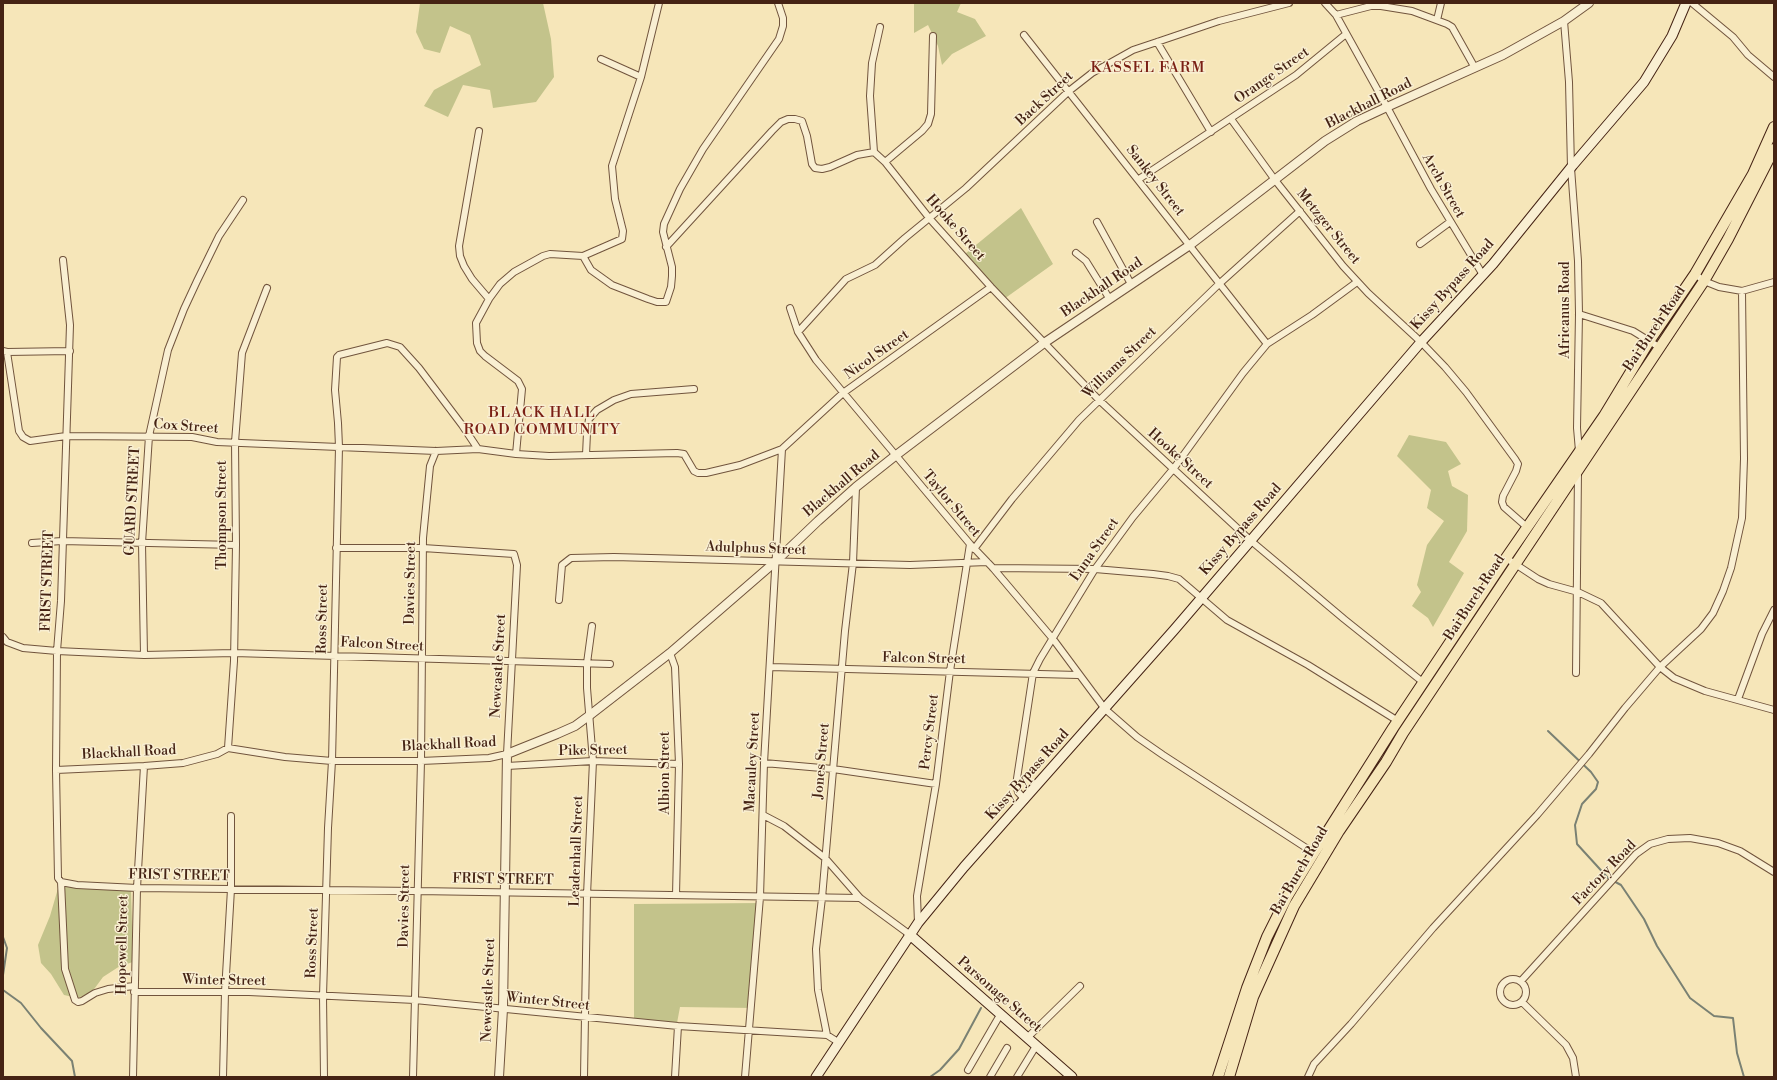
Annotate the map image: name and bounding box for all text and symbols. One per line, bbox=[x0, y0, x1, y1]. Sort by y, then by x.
street label: Orange Street bbox=[1231, 44, 1313, 108]
district label: KASSEL FARM bbox=[1091, 59, 1205, 77]
street label: Back Street bbox=[1013, 68, 1077, 130]
street label: Blackhall Road bbox=[1323, 75, 1415, 133]
street label: Sankey Street bbox=[1122, 142, 1188, 220]
street label: Arch Street bbox=[1418, 151, 1468, 221]
street label: Metzger Street bbox=[1292, 186, 1364, 268]
street label: Hooke Street bbox=[922, 191, 988, 265]
street label: Kissy Bypass Road bbox=[1408, 236, 1498, 334]
street label: Blackhall Road bbox=[1058, 255, 1146, 321]
street label: Africanus Road bbox=[1558, 261, 1574, 359]
street label: Bai Bureh Road bbox=[1620, 283, 1690, 375]
street label: Williams Street bbox=[1080, 324, 1160, 402]
street label: Nicol Street bbox=[841, 327, 913, 383]
district label: BLACK HALL ROAD COMMUNITY bbox=[463, 404, 621, 439]
street label: Cox Street bbox=[153, 416, 219, 438]
street label: Hooke Street bbox=[1144, 425, 1216, 493]
street label: GUARD STREET bbox=[122, 446, 144, 556]
street label: Blackhall Road bbox=[800, 447, 884, 521]
street label: Thompson Street bbox=[215, 460, 231, 570]
street label: Taylor Street bbox=[918, 467, 984, 541]
street label: Kissy Bypass Road bbox=[1197, 481, 1285, 579]
street label: Luna Street bbox=[1067, 515, 1123, 585]
street label: FRIST STREET bbox=[38, 530, 58, 632]
street label: Adulphus Street bbox=[705, 539, 807, 559]
street label: Davies Street bbox=[402, 541, 420, 625]
street label: Bai Bureh Road bbox=[1441, 552, 1509, 644]
street label: Ross Street bbox=[314, 584, 332, 654]
street label: Newcastle Street bbox=[488, 613, 510, 719]
street label: Falcon Street bbox=[340, 634, 424, 656]
street label: Falcon Street bbox=[882, 650, 966, 668]
street label: Percy Street bbox=[917, 693, 943, 771]
street label: Macauley Street bbox=[742, 711, 764, 813]
street label: Jones Street bbox=[810, 722, 834, 800]
street label: Kissy Bypass Road bbox=[983, 726, 1073, 824]
street label: Albion Street bbox=[658, 731, 674, 815]
street label: Blackhall Road bbox=[401, 734, 497, 756]
street label: Blackhall Road bbox=[81, 742, 177, 764]
street label: Pike Street bbox=[558, 742, 628, 760]
street label: Leadenhall Street bbox=[567, 795, 587, 907]
street label: Bai Bureh Road bbox=[1268, 824, 1332, 918]
street label: Factory Road bbox=[1570, 837, 1640, 909]
street label: Davies Street bbox=[396, 864, 414, 948]
street label: FRIST STREET bbox=[128, 867, 230, 885]
street label: FRIST STREET bbox=[452, 871, 554, 889]
street label: Hopewell Street bbox=[114, 895, 132, 995]
street label: Ross Street bbox=[303, 907, 323, 979]
street label: Newcastle Street bbox=[479, 938, 499, 1042]
street label: Parsonage Street bbox=[953, 954, 1045, 1036]
street label: Winter Street bbox=[182, 972, 266, 990]
street label: Winter Street bbox=[505, 989, 591, 1015]

